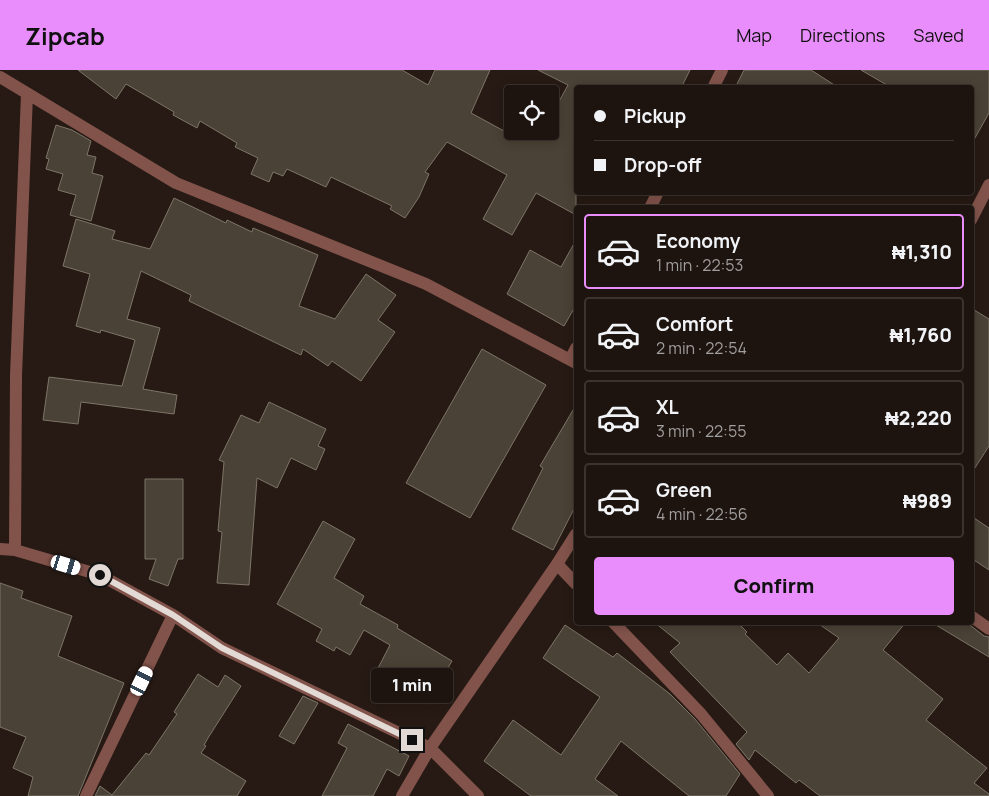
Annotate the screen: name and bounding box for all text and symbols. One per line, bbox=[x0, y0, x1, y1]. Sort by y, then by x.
text: Zipcab bbox=[25, 19, 105, 52]
text: Map bbox=[736, 23, 772, 47]
text: Directions bbox=[800, 23, 885, 47]
text: Saved bbox=[913, 23, 964, 47]
map controls bbox=[504, 85, 559, 140]
button: locate bbox=[504, 85, 559, 140]
text: Pickup bbox=[624, 103, 686, 129]
text: Drop-off bbox=[624, 152, 701, 178]
text: Economy bbox=[656, 228, 740, 254]
icon: car bbox=[596, 229, 641, 274]
text: ₦1,310 bbox=[892, 239, 952, 265]
text: 1 min · 22:53 bbox=[656, 254, 743, 276]
text: Comfort bbox=[656, 311, 733, 337]
icon: car bbox=[596, 312, 641, 357]
text: ₦1,760 bbox=[889, 322, 952, 348]
text: 2 min · 22:54 bbox=[656, 337, 747, 359]
text: XL bbox=[656, 394, 679, 420]
icon: car bbox=[596, 395, 641, 440]
text: ₦2,220 bbox=[885, 405, 952, 431]
text: 3 min · 22:55 bbox=[656, 420, 746, 442]
text: Green bbox=[656, 477, 712, 503]
icon: car bbox=[596, 478, 641, 523]
text: ₦989 bbox=[903, 488, 952, 514]
text: 4 min · 22:56 bbox=[656, 503, 748, 525]
car bbox=[49, 553, 82, 577]
button: Confirm bbox=[594, 557, 954, 615]
route start bbox=[89, 564, 111, 586]
car bbox=[128, 664, 155, 698]
callout: 1 min bbox=[371, 668, 453, 702]
text: 1 min bbox=[392, 674, 432, 696]
route end bbox=[401, 729, 423, 751]

